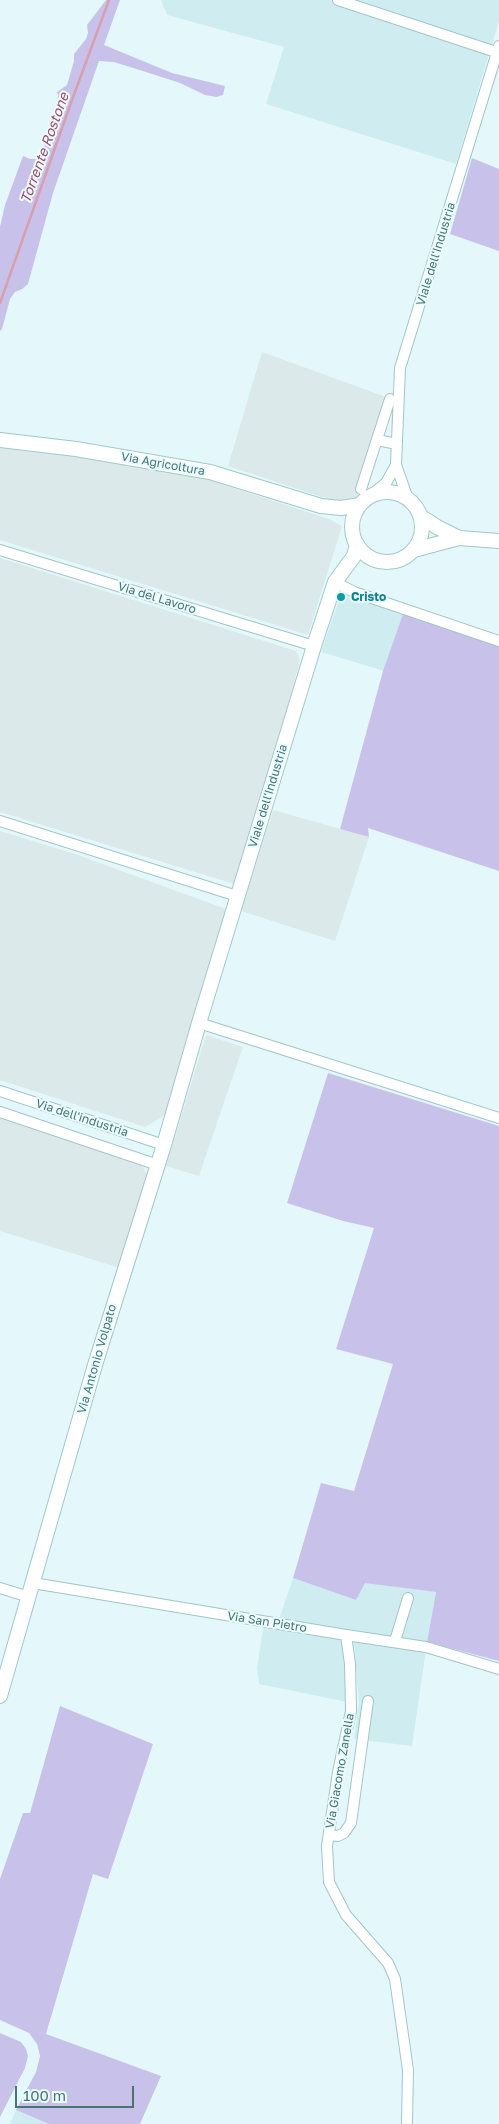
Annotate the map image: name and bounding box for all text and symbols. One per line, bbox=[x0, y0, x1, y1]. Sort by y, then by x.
water label: Torrente Rostone bbox=[17, 90, 73, 206]
street label: Viale dell'Industria bbox=[413, 200, 459, 308]
street label: Via Agricoltura bbox=[120, 450, 206, 478]
street label: Via del Lavoro bbox=[116, 579, 198, 617]
place label: Cristo bbox=[351, 590, 386, 604]
marker: Cristo bbox=[335, 591, 347, 603]
street label: Viale dell'Industria bbox=[245, 742, 291, 850]
street label: Via dell'industria bbox=[34, 1096, 130, 1140]
street label: Via Antonio Volpato bbox=[74, 1302, 120, 1416]
street label: Via San Pietro bbox=[226, 1609, 308, 1635]
street label: Via Giacomo Zanella bbox=[323, 1712, 357, 1830]
scale bar bbox=[18, 2076, 136, 2108]
text: 100 m bbox=[23, 2086, 66, 2104]

